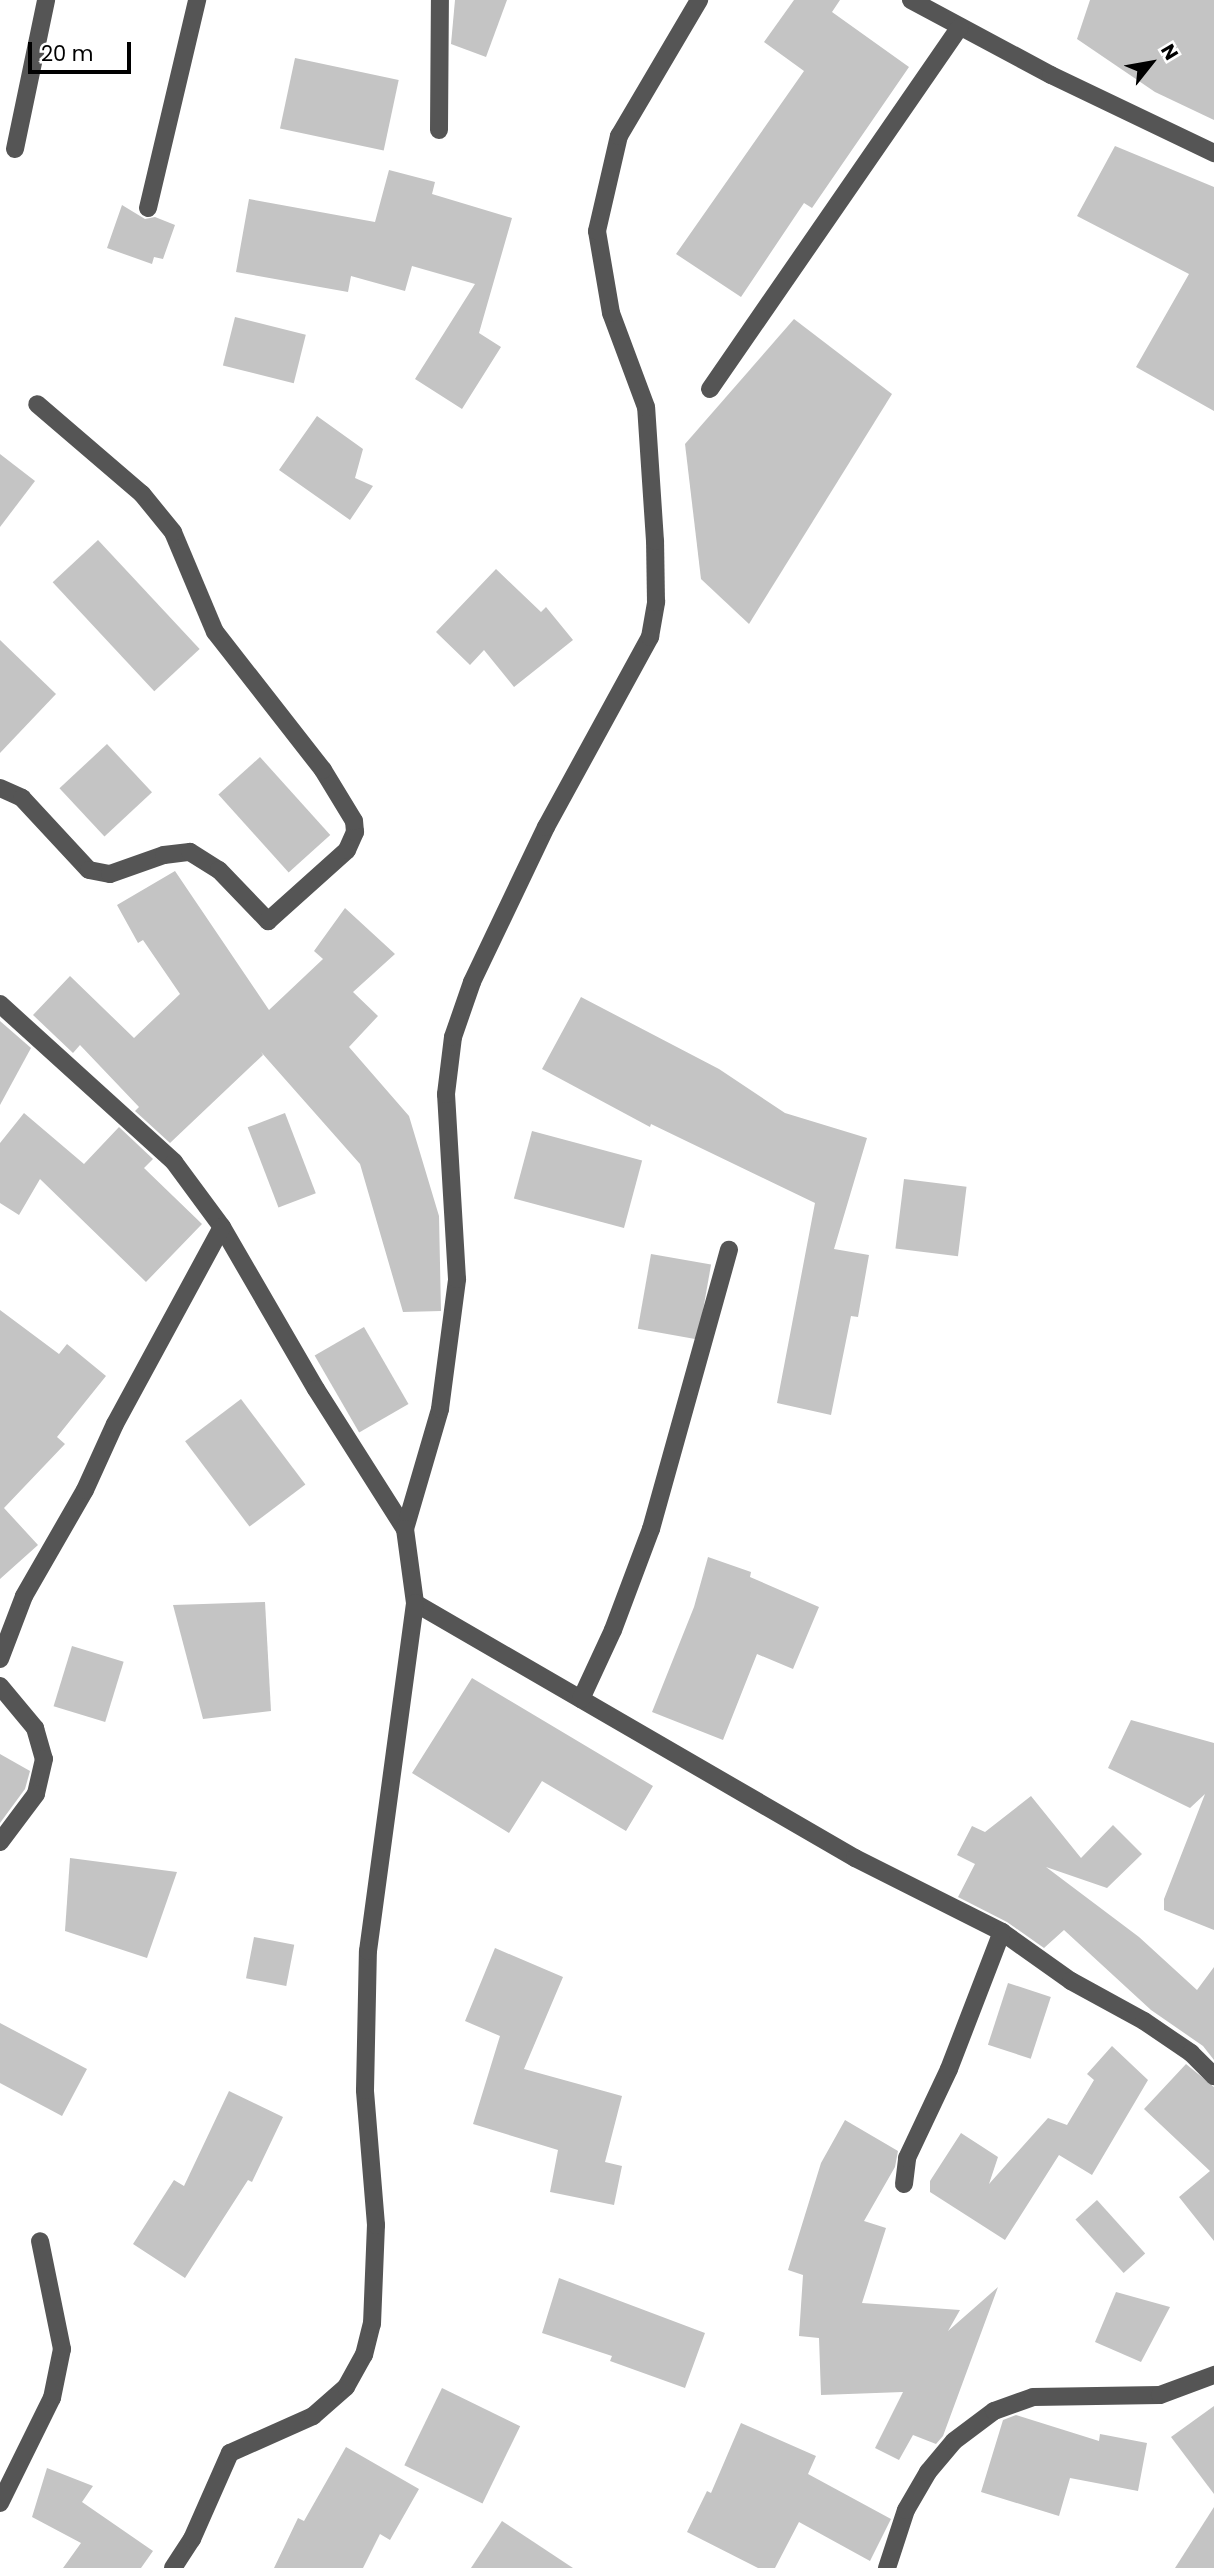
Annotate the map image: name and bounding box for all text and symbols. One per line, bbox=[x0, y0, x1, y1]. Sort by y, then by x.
scale bar bbox=[32, 28, 135, 72]
north arrow bbox=[1116, 28, 1186, 98]
text: 20 m bbox=[41, 39, 94, 68]
text: N bbox=[1154, 39, 1185, 65]

